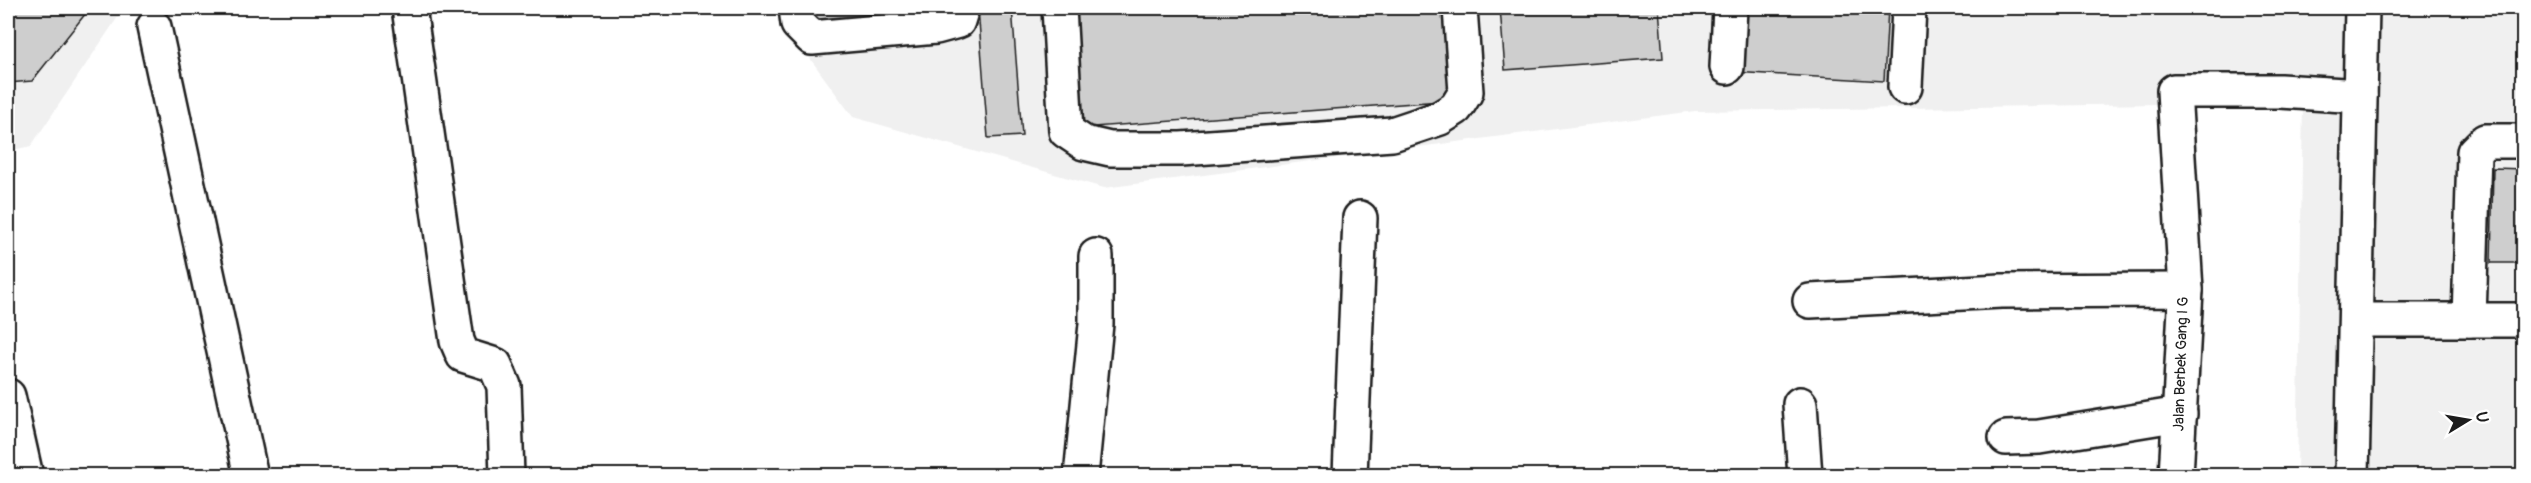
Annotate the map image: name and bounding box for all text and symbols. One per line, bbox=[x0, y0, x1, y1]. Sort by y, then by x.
street label: Jalan Berbek Gang I G bbox=[2169, 296, 2193, 432]
north arrow bbox=[2438, 390, 2498, 450]
text: U bbox=[2471, 410, 2493, 425]

